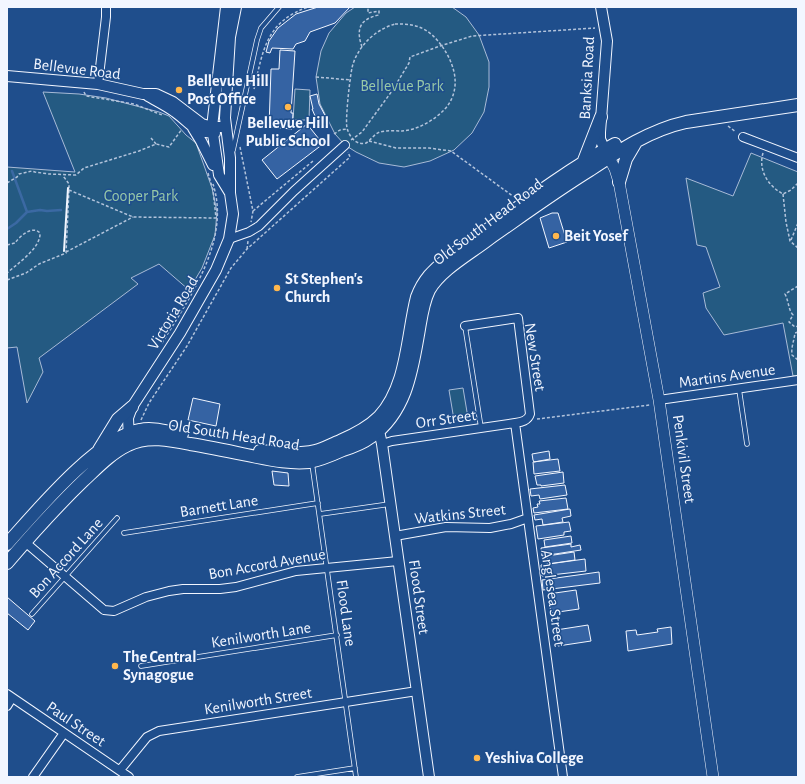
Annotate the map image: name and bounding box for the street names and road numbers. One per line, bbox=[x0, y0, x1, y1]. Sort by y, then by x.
street label: Banksia Road bbox=[577, 36, 597, 120]
street label: Bellevue Road bbox=[32, 56, 122, 82]
street label: Old South Head Road bbox=[430, 176, 546, 268]
street label: Victoria Road bbox=[145, 274, 201, 352]
street label: New Street bbox=[522, 322, 548, 392]
street label: Martins Avenue bbox=[678, 361, 776, 391]
street label: Orr Street bbox=[415, 407, 477, 431]
street label: Penkivil Street bbox=[670, 414, 698, 504]
street label: Old South Head Road bbox=[167, 417, 301, 453]
street label: Barnett Lane bbox=[179, 492, 259, 520]
street label: Watkins Street bbox=[414, 501, 506, 527]
street label: Bon Accord Lane bbox=[26, 515, 106, 601]
street label: Bon Accord Avenue bbox=[207, 546, 327, 582]
street label: Anglesea Street bbox=[538, 549, 568, 647]
street label: Flood Street bbox=[406, 559, 432, 635]
street label: Flood Lane bbox=[333, 579, 359, 647]
street label: Kenilworth Lane bbox=[210, 619, 312, 651]
street label: Kenilworth Street bbox=[203, 685, 313, 717]
street label: Paul Street bbox=[43, 698, 109, 750]

